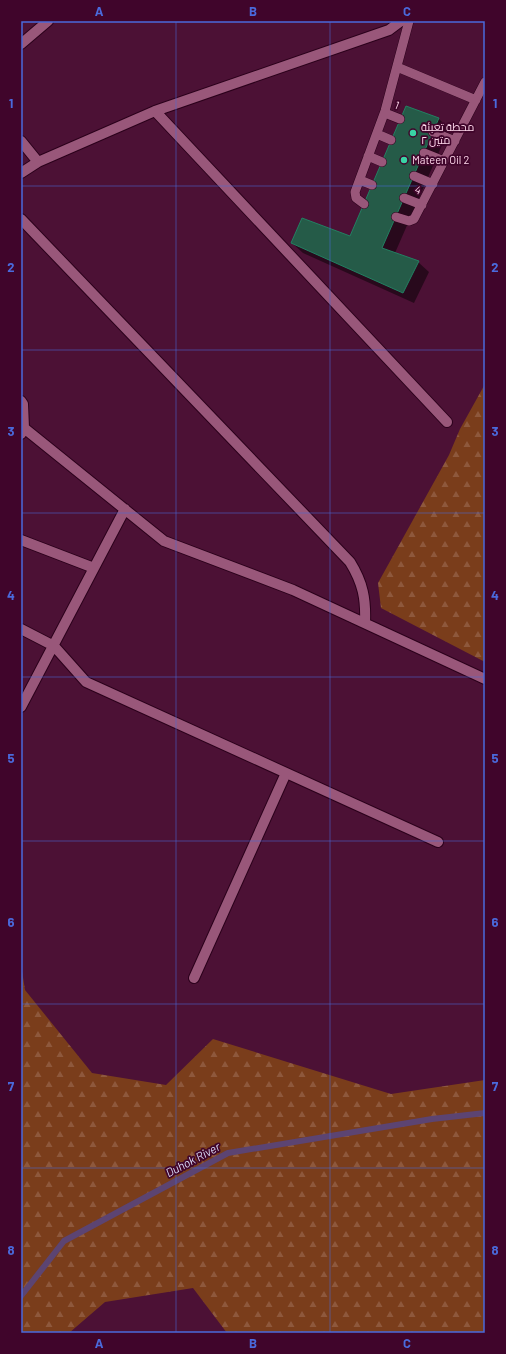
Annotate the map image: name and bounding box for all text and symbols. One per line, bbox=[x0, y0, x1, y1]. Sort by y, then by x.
text: A bbox=[95, 3, 104, 19]
text: B bbox=[249, 3, 257, 19]
text: C bbox=[403, 3, 411, 19]
text: 1 bbox=[9, 95, 13, 111]
text: 1 bbox=[493, 95, 497, 111]
street label: 1 bbox=[393, 98, 401, 111]
place label: محطة تعبئة متين ٢ bbox=[421, 120, 474, 147]
marker: محطة تعبئة متين ٢ bbox=[408, 128, 418, 138]
place label: Mateen Oil 2 bbox=[412, 153, 470, 166]
marker: Mateen Oil 2 bbox=[399, 155, 409, 165]
street label: 4 bbox=[413, 182, 423, 197]
text: 2 bbox=[7, 259, 15, 275]
text: 2 bbox=[491, 259, 499, 275]
text: 3 bbox=[7, 423, 15, 439]
text: 3 bbox=[491, 423, 499, 439]
text: 4 bbox=[7, 587, 15, 603]
text: 4 bbox=[491, 587, 499, 603]
text: 5 bbox=[7, 750, 15, 766]
text: 5 bbox=[491, 750, 499, 766]
text: 6 bbox=[8, 914, 15, 930]
text: 6 bbox=[492, 914, 499, 930]
text: 7 bbox=[8, 1078, 15, 1094]
text: 7 bbox=[492, 1078, 499, 1094]
water label: Duhok River bbox=[163, 1139, 223, 1179]
text: 8 bbox=[7, 1242, 15, 1258]
text: 8 bbox=[491, 1242, 499, 1258]
text: A bbox=[95, 1335, 104, 1351]
text: B bbox=[249, 1335, 257, 1351]
text: C bbox=[403, 1335, 411, 1351]

